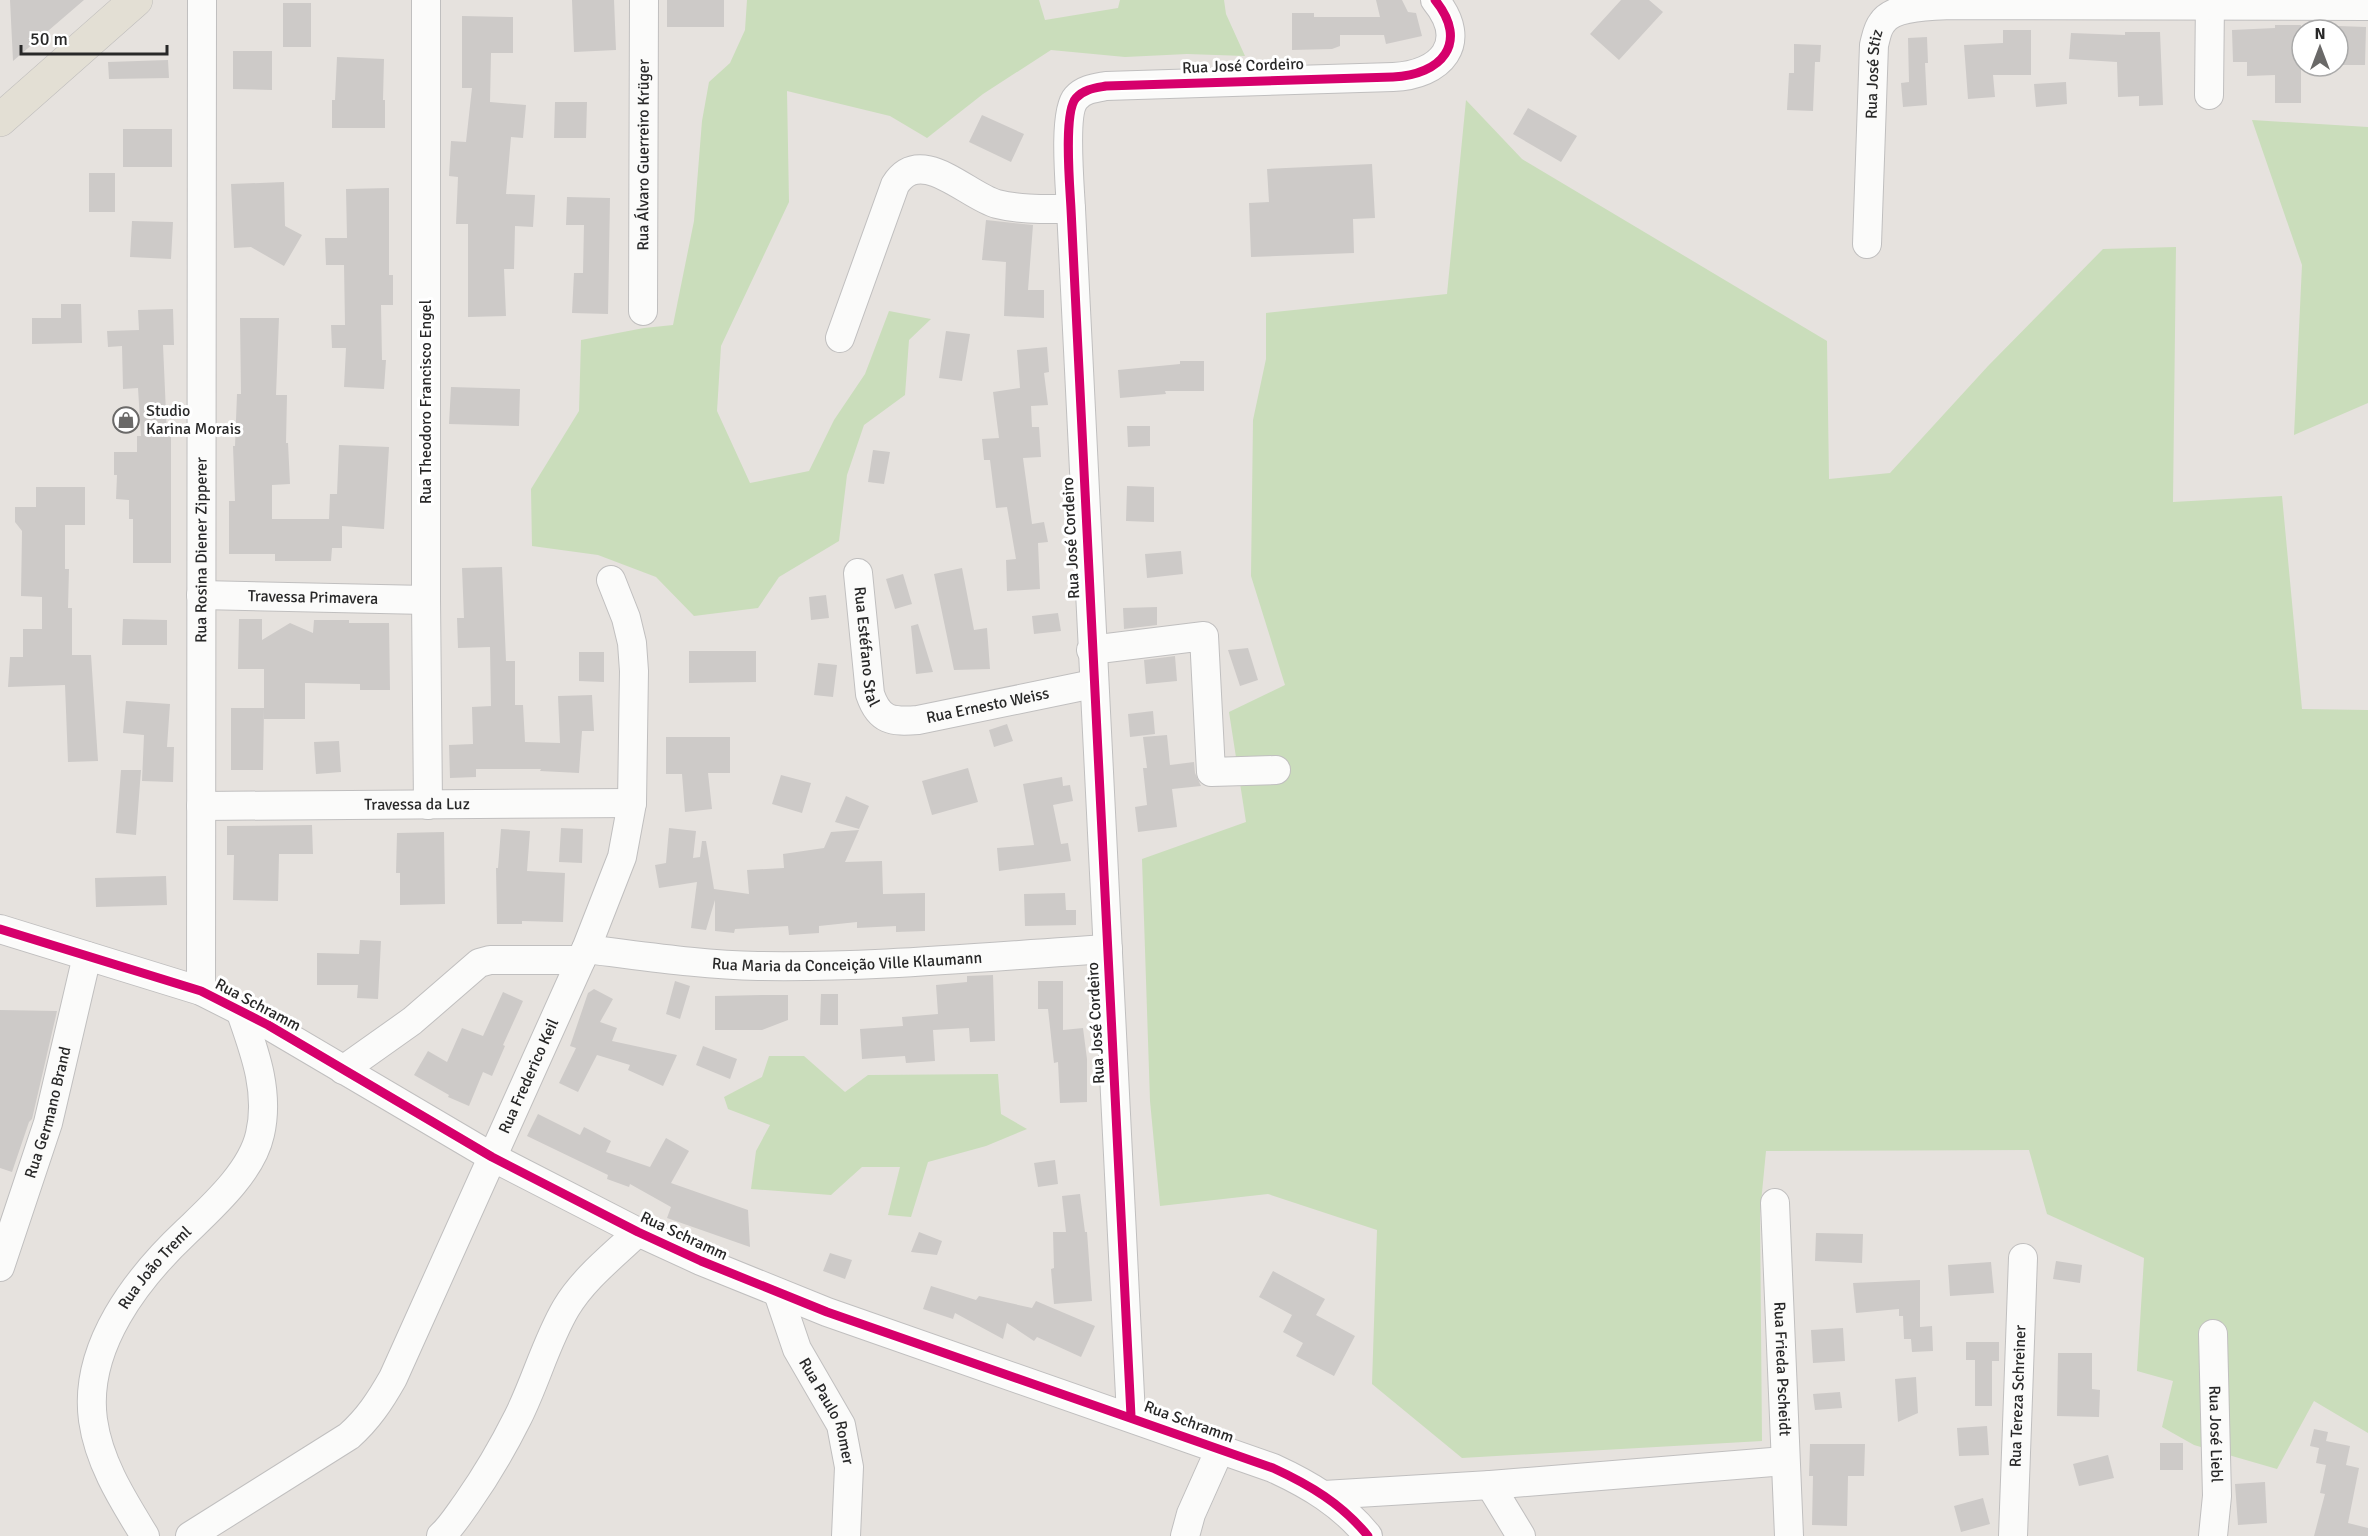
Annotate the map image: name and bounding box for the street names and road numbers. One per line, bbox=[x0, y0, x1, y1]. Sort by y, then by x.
street label: Rua José Stiz bbox=[1861, 27, 1888, 119]
street label: Rua José Cordeiro bbox=[1182, 54, 1304, 78]
street label: Rua Álvaro Guerreiro Krüger bbox=[633, 59, 654, 251]
street label: Rua Theodoro Francisco Engel bbox=[416, 299, 436, 504]
street label: Rua Rosina Diener Zipperer bbox=[191, 457, 212, 643]
street label: Rua José Cordeiro bbox=[1058, 477, 1084, 599]
street label: Travessa Primavera bbox=[248, 586, 378, 609]
street label: Rua Estéfano Stal bbox=[849, 586, 884, 711]
street label: Rua Ernesto Weiss bbox=[924, 683, 1051, 728]
street label: Travessa da Luz bbox=[364, 794, 470, 815]
street label: Rua Maria da Conceição Ville Klaumann bbox=[711, 948, 983, 976]
street label: Rua José Cordeiro bbox=[1083, 962, 1109, 1084]
street label: Rua Schramm bbox=[212, 974, 304, 1036]
street label: Rua Frederico Keil bbox=[494, 1015, 563, 1137]
street label: Rua Germano Brand bbox=[20, 1045, 76, 1181]
street label: Rua Schramm bbox=[637, 1207, 731, 1265]
street label: Rua João Treml bbox=[114, 1222, 196, 1313]
street label: Rua Frieda Pscheidt bbox=[1769, 1301, 1795, 1437]
street label: Rua Tereza Schreiner bbox=[2005, 1324, 2031, 1468]
street label: Rua Paulo Romer bbox=[794, 1354, 858, 1466]
street label: Rua José Liebl bbox=[2204, 1385, 2227, 1483]
street label: Rua Schramm bbox=[1141, 1396, 1237, 1448]

